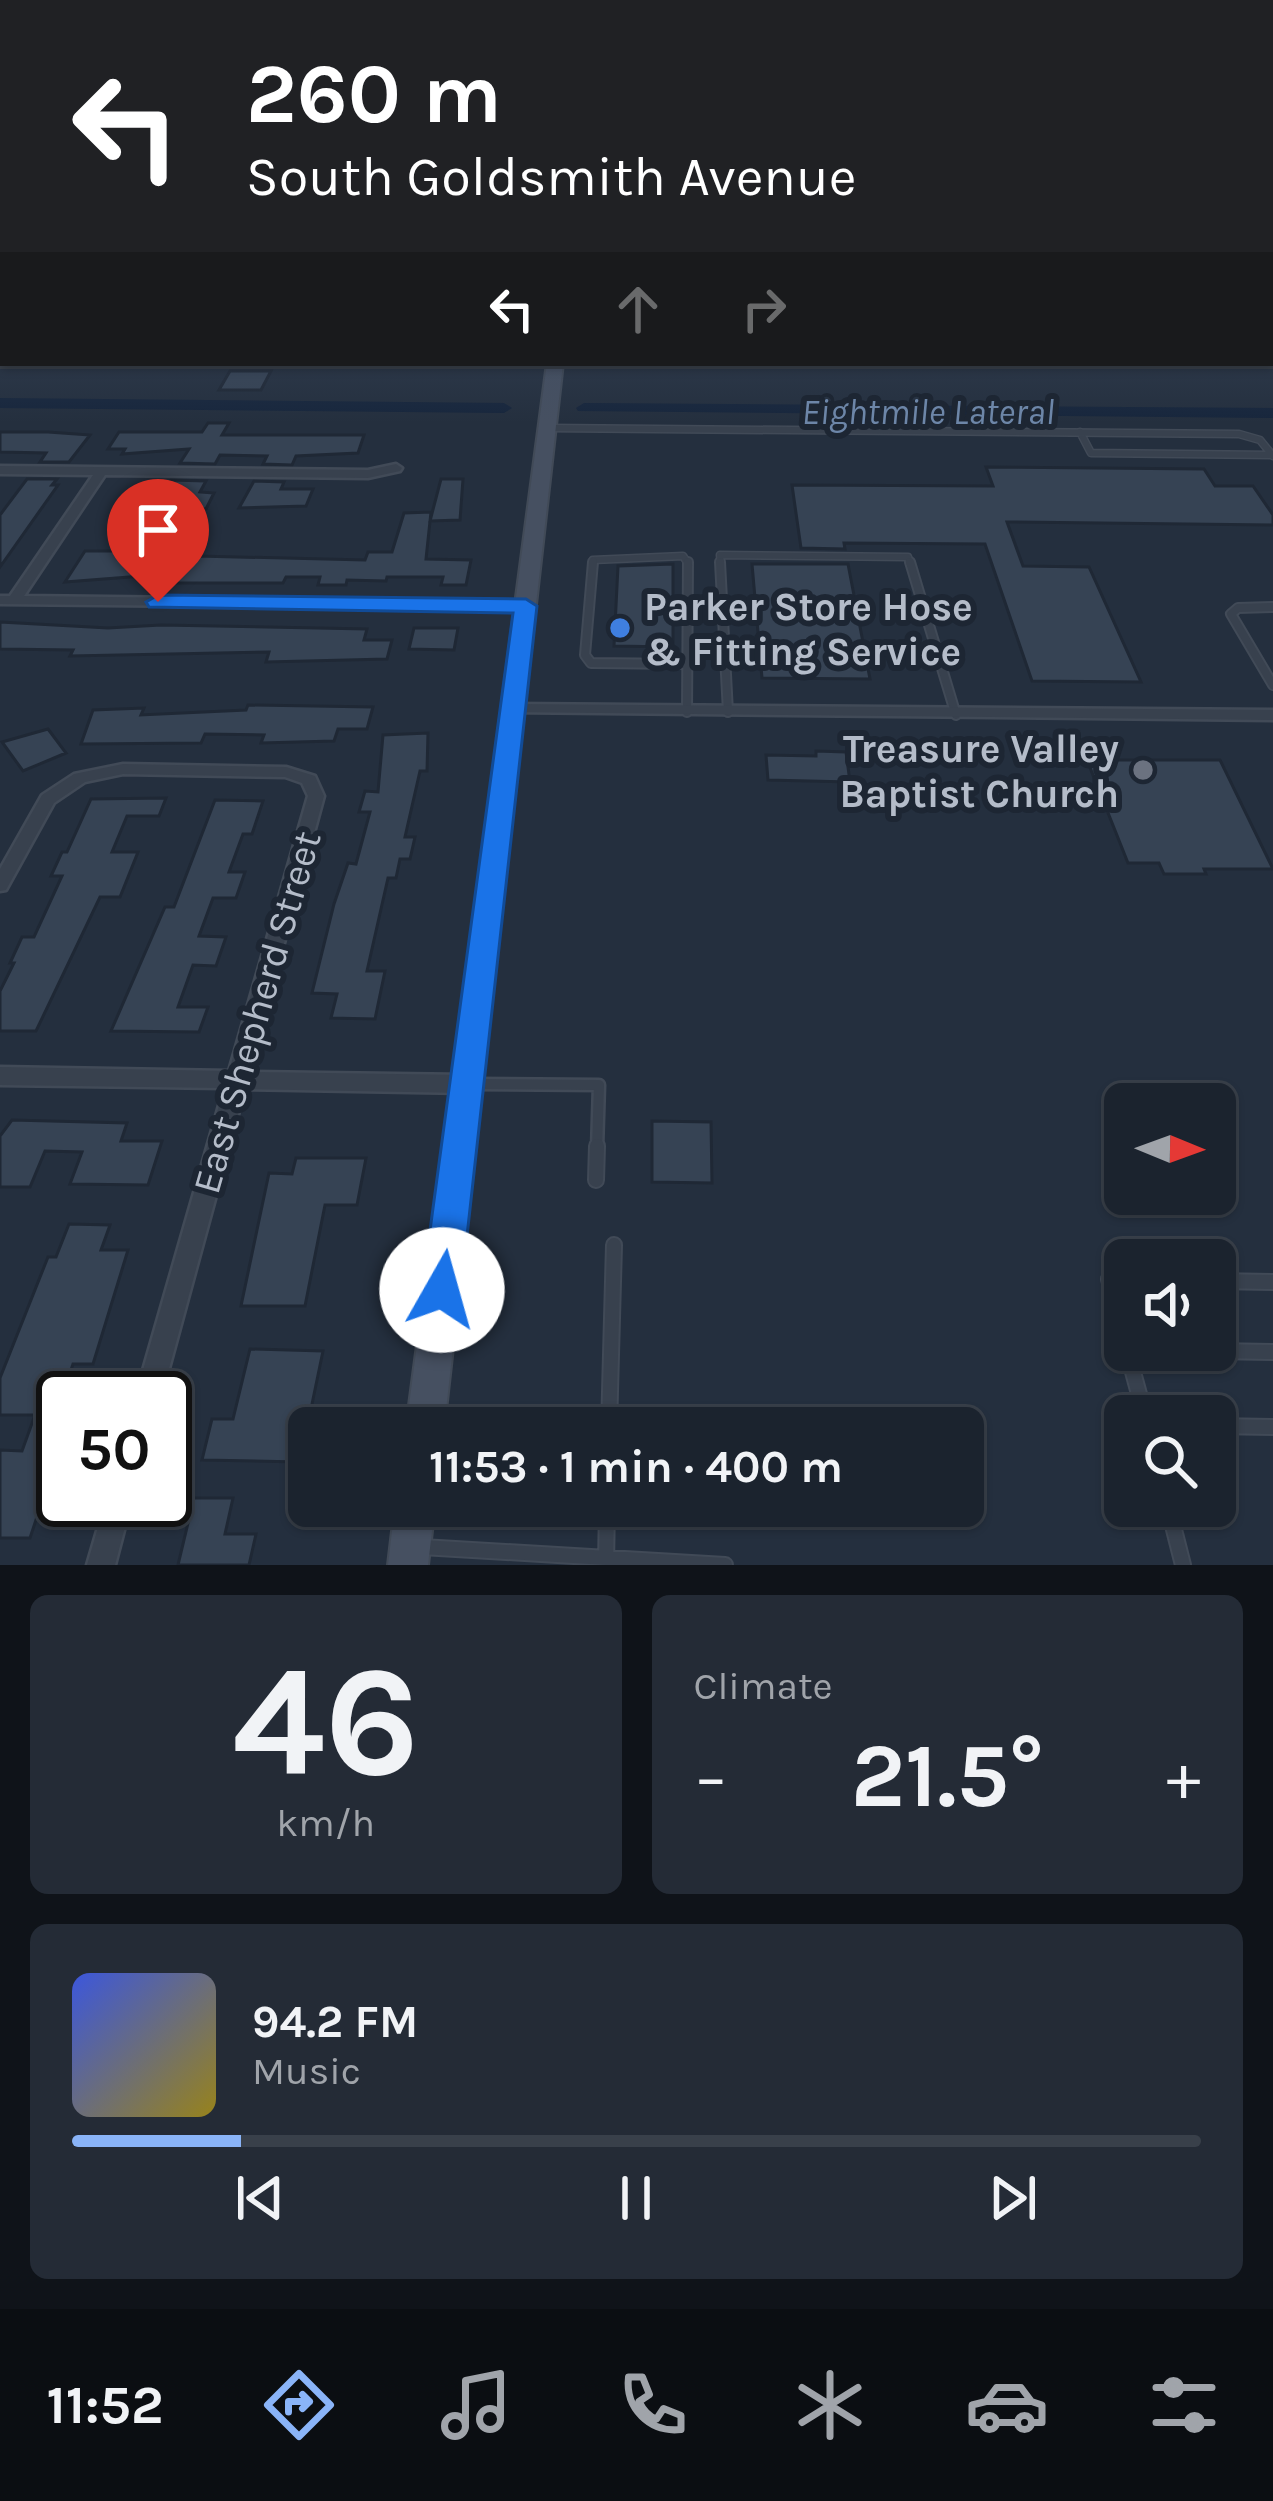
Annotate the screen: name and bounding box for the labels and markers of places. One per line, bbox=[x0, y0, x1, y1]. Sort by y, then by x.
pin bbox=[107, 479, 209, 602]
place label: Parker Store Hose & Fitting Service bbox=[644, 584, 973, 675]
marker: Parker Store Hose & Fitting Service bbox=[607, 615, 633, 641]
place label: Treasure Valley Baptist Church bbox=[839, 726, 1119, 817]
marker: Treasure Valley Baptist Church bbox=[1130, 757, 1156, 783]

